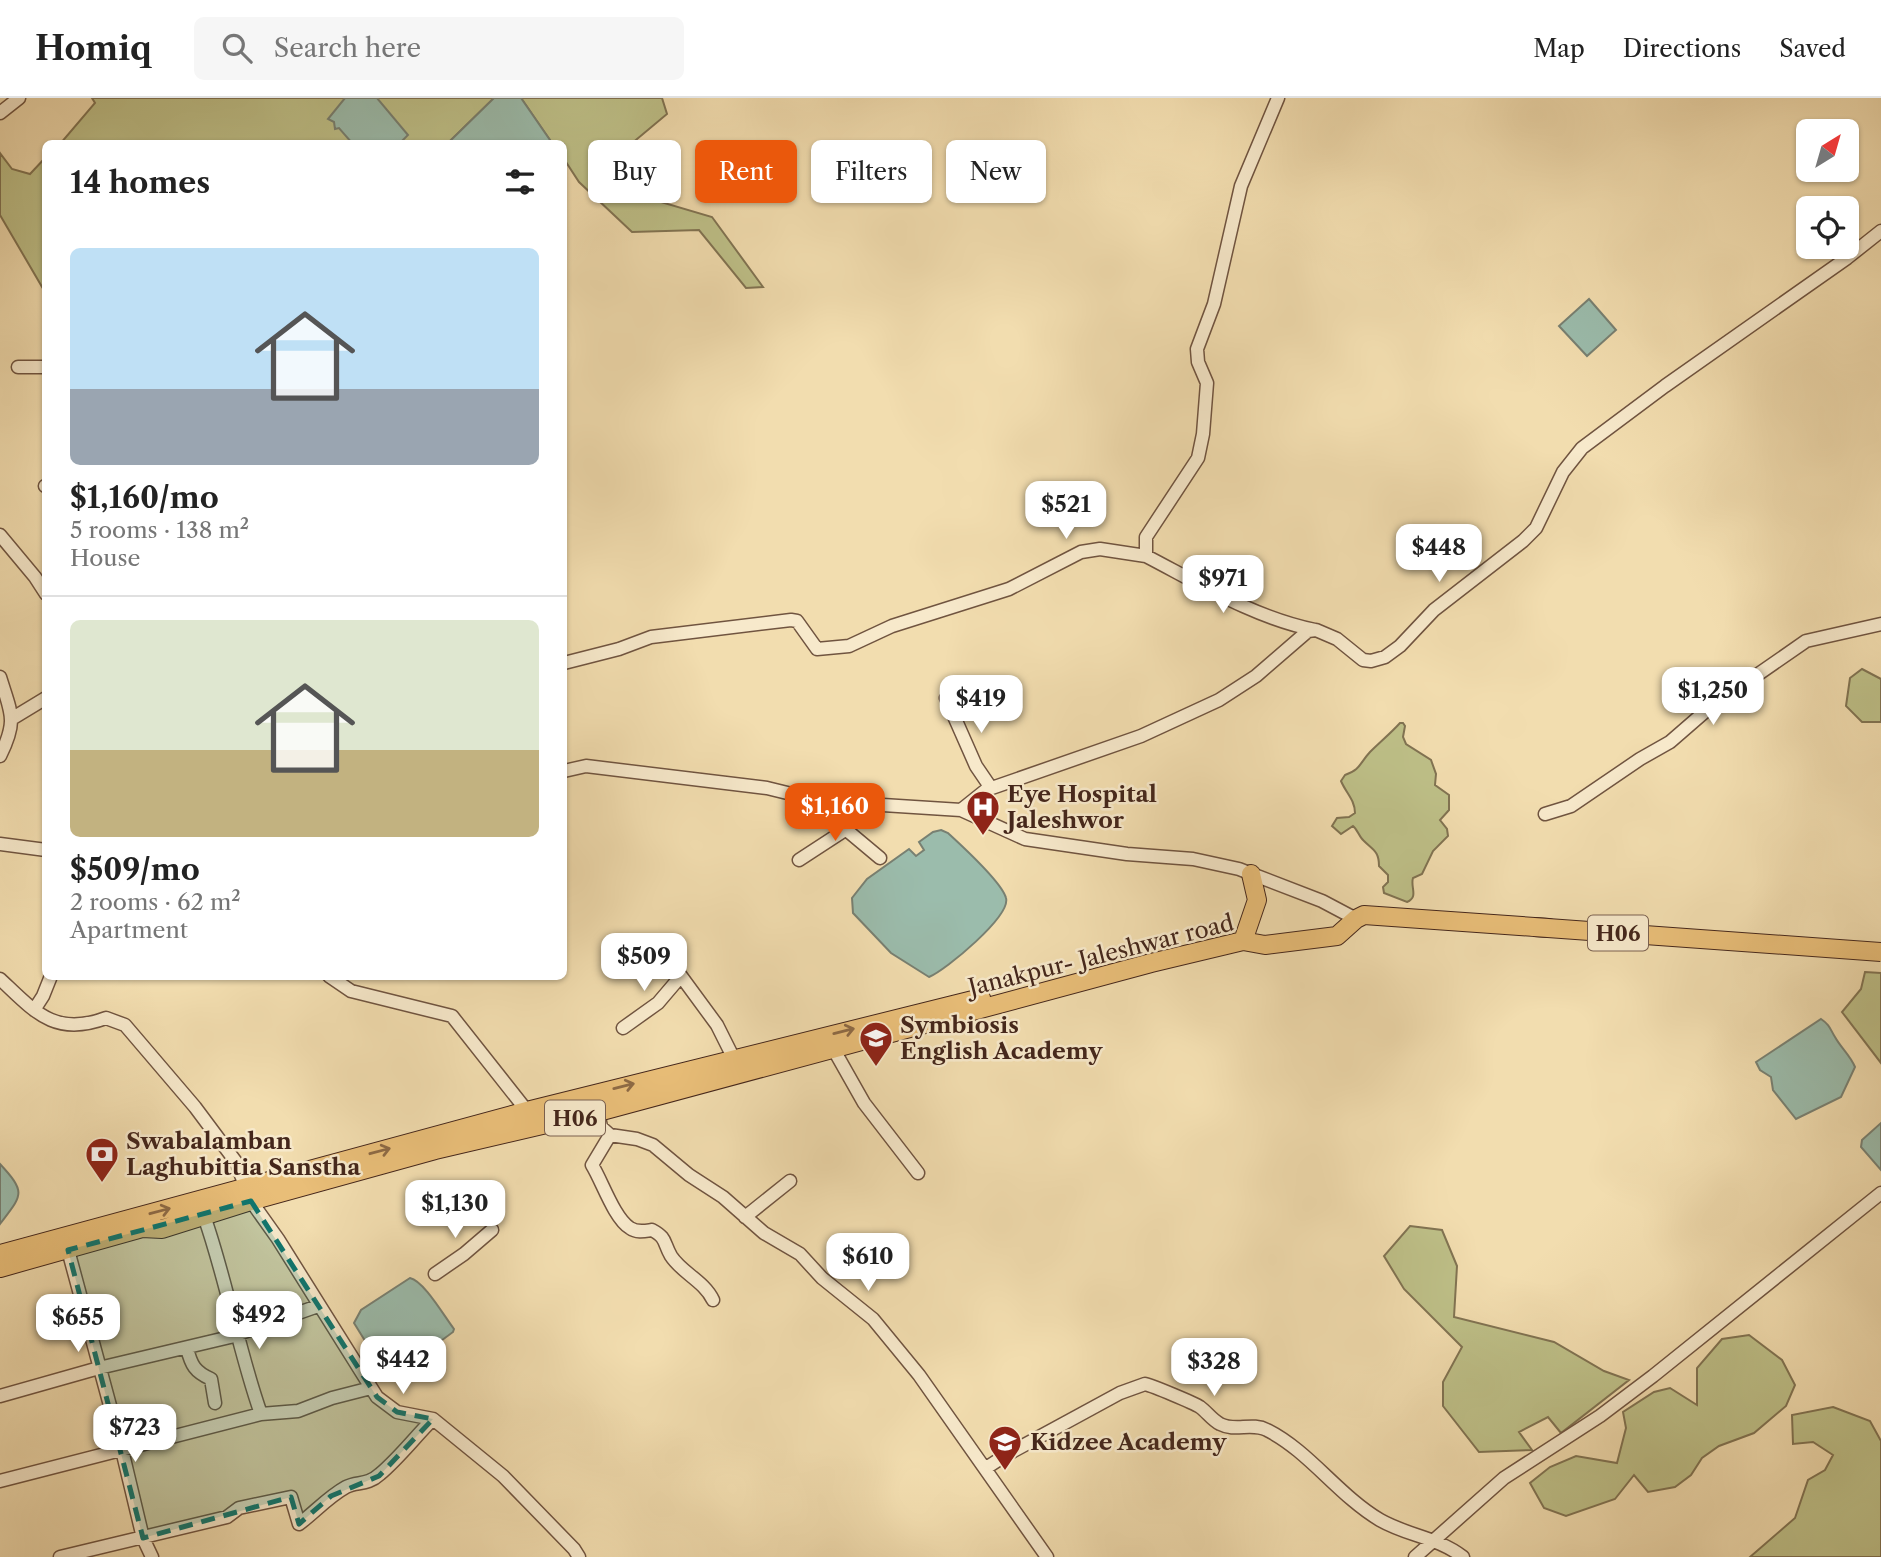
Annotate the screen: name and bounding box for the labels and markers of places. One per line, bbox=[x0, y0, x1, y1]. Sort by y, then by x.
pin: $521 bbox=[1025, 482, 1107, 541]
pin: $448 bbox=[1398, 524, 1480, 584]
pin: $971 bbox=[1182, 556, 1264, 615]
pin: $1,250 bbox=[1656, 668, 1770, 727]
pin: $419 bbox=[940, 676, 1022, 735]
place label: Eye Hospital Jaleshwor bbox=[1003, 780, 1157, 834]
pin: $1,160 bbox=[778, 784, 892, 843]
hospital icon: Eye Hospital Jaleshwor bbox=[964, 788, 1002, 837]
pin: $509 bbox=[603, 934, 685, 993]
place label: Symbiosis English Academy bbox=[900, 1011, 1103, 1065]
school or university icon: Symbiosis English Academy bbox=[857, 1019, 895, 1068]
place label: Swabalamban Laghubittia Sanstha bbox=[126, 1127, 361, 1181]
bank icon: Swabalamban Laghubittia Sanstha bbox=[83, 1135, 121, 1184]
pin: $1,130 bbox=[398, 1180, 512, 1240]
pin: $610 bbox=[827, 1234, 909, 1293]
pin: $492 bbox=[218, 1292, 300, 1351]
pin: $655 bbox=[37, 1294, 119, 1354]
pin: $442 bbox=[362, 1336, 444, 1396]
pin: $328 bbox=[1173, 1338, 1255, 1398]
pin: $723 bbox=[94, 1404, 176, 1464]
school or university icon: Kidzee Academy bbox=[986, 1423, 1024, 1472]
place label: Kidzee Academy bbox=[1030, 1428, 1227, 1456]

